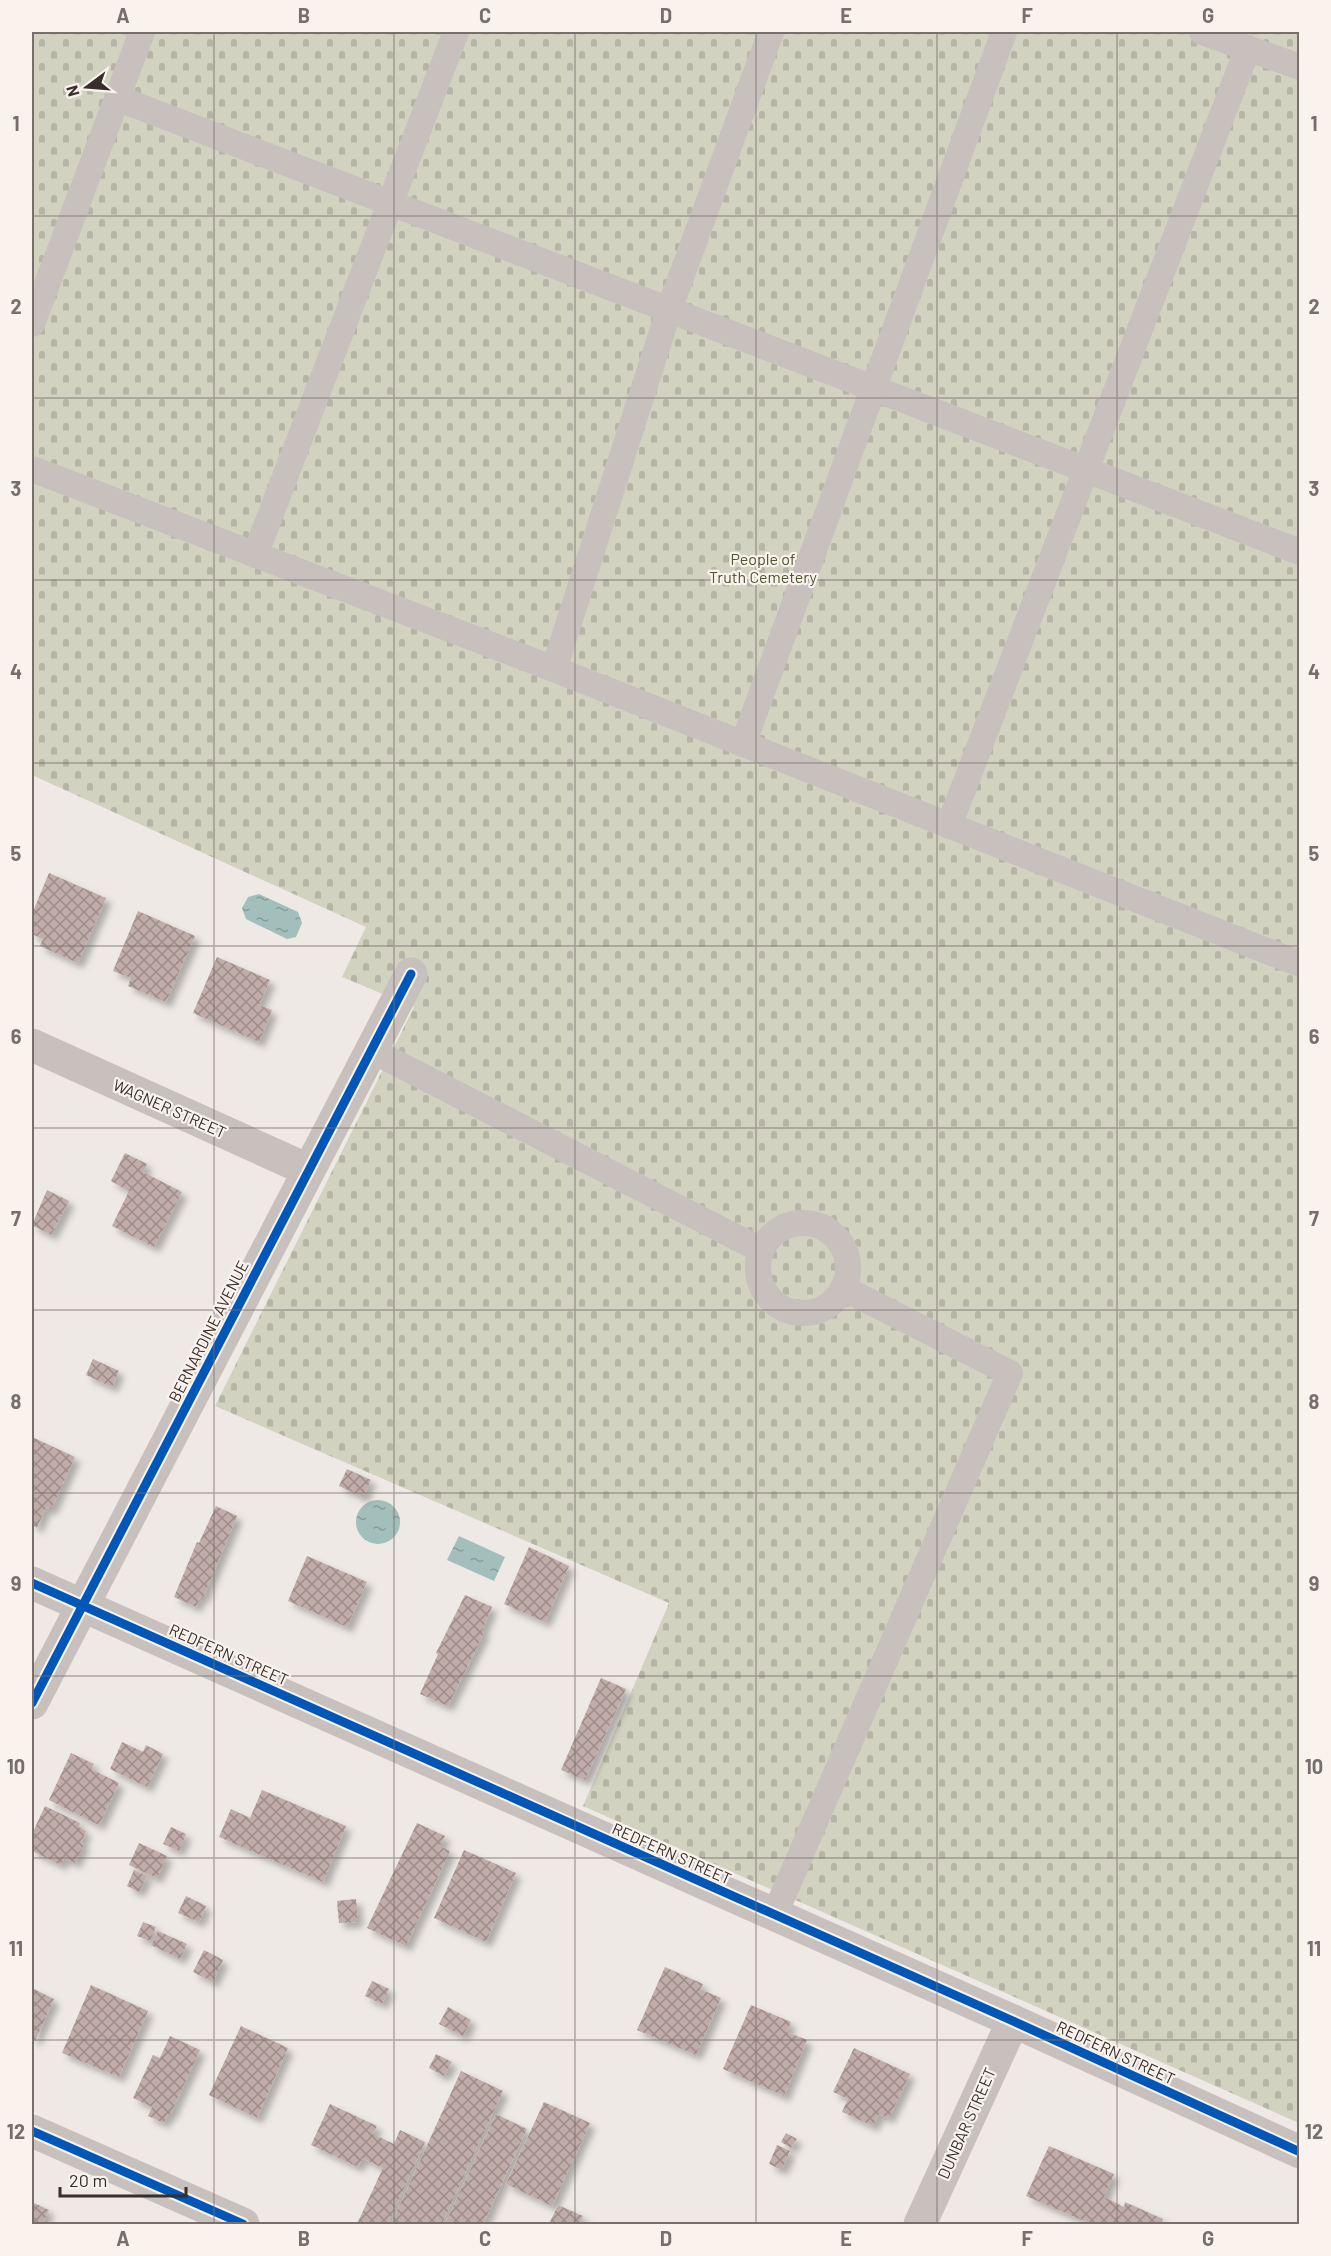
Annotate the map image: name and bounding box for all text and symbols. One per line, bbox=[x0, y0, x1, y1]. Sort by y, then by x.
text: A bbox=[116, 3, 130, 27]
text: B bbox=[298, 3, 310, 27]
text: C bbox=[479, 3, 491, 27]
text: D bbox=[660, 3, 672, 27]
text: E bbox=[840, 3, 852, 27]
text: F bbox=[1021, 3, 1033, 27]
text: G bbox=[1202, 3, 1214, 27]
north arrow bbox=[57, 57, 117, 117]
text: N bbox=[62, 84, 83, 99]
text: 1 bbox=[12, 111, 20, 135]
text: 1 bbox=[1310, 111, 1318, 135]
text: 2 bbox=[10, 294, 22, 318]
text: 2 bbox=[1308, 294, 1320, 318]
text: 3 bbox=[11, 476, 21, 500]
text: 3 bbox=[1309, 476, 1319, 500]
park label: People of Truth Cemetery bbox=[709, 549, 818, 586]
text: 4 bbox=[10, 659, 22, 683]
text: 4 bbox=[1308, 659, 1320, 683]
text: 5 bbox=[11, 841, 22, 865]
text: 5 bbox=[1309, 841, 1320, 865]
text: 6 bbox=[11, 1024, 22, 1048]
text: 6 bbox=[1309, 1024, 1320, 1048]
street label: WAGNER STREET bbox=[111, 1075, 229, 1141]
text: 7 bbox=[11, 1206, 21, 1230]
text: 7 bbox=[1309, 1206, 1319, 1230]
street label: BERNARDINE AVENUE bbox=[164, 1257, 252, 1405]
text: 8 bbox=[11, 1389, 22, 1413]
text: 8 bbox=[1309, 1389, 1320, 1413]
text: 9 bbox=[11, 1571, 21, 1595]
text: 9 bbox=[1309, 1571, 1319, 1595]
street label: REDFERN STREET bbox=[167, 1619, 291, 1689]
text: 10 bbox=[7, 1754, 25, 1778]
text: 10 bbox=[1305, 1754, 1323, 1778]
street label: REDFERN STREET bbox=[610, 1818, 734, 1888]
text: 11 bbox=[9, 1936, 23, 1960]
text: 11 bbox=[1307, 1936, 1321, 1960]
street label: REDFERN STREET bbox=[1054, 2016, 1178, 2088]
street label: DUNBAR STREET bbox=[933, 2065, 999, 2181]
text: 12 bbox=[7, 2119, 25, 2143]
text: 12 bbox=[1305, 2119, 1323, 2143]
scale bar bbox=[60, 2160, 186, 2198]
text: 20 m bbox=[69, 2169, 107, 2191]
text: A bbox=[116, 2226, 130, 2250]
text: B bbox=[298, 2226, 310, 2250]
text: C bbox=[479, 2226, 491, 2250]
text: D bbox=[660, 2226, 672, 2250]
text: E bbox=[840, 2226, 852, 2250]
text: F bbox=[1021, 2226, 1033, 2250]
text: G bbox=[1202, 2226, 1214, 2250]

